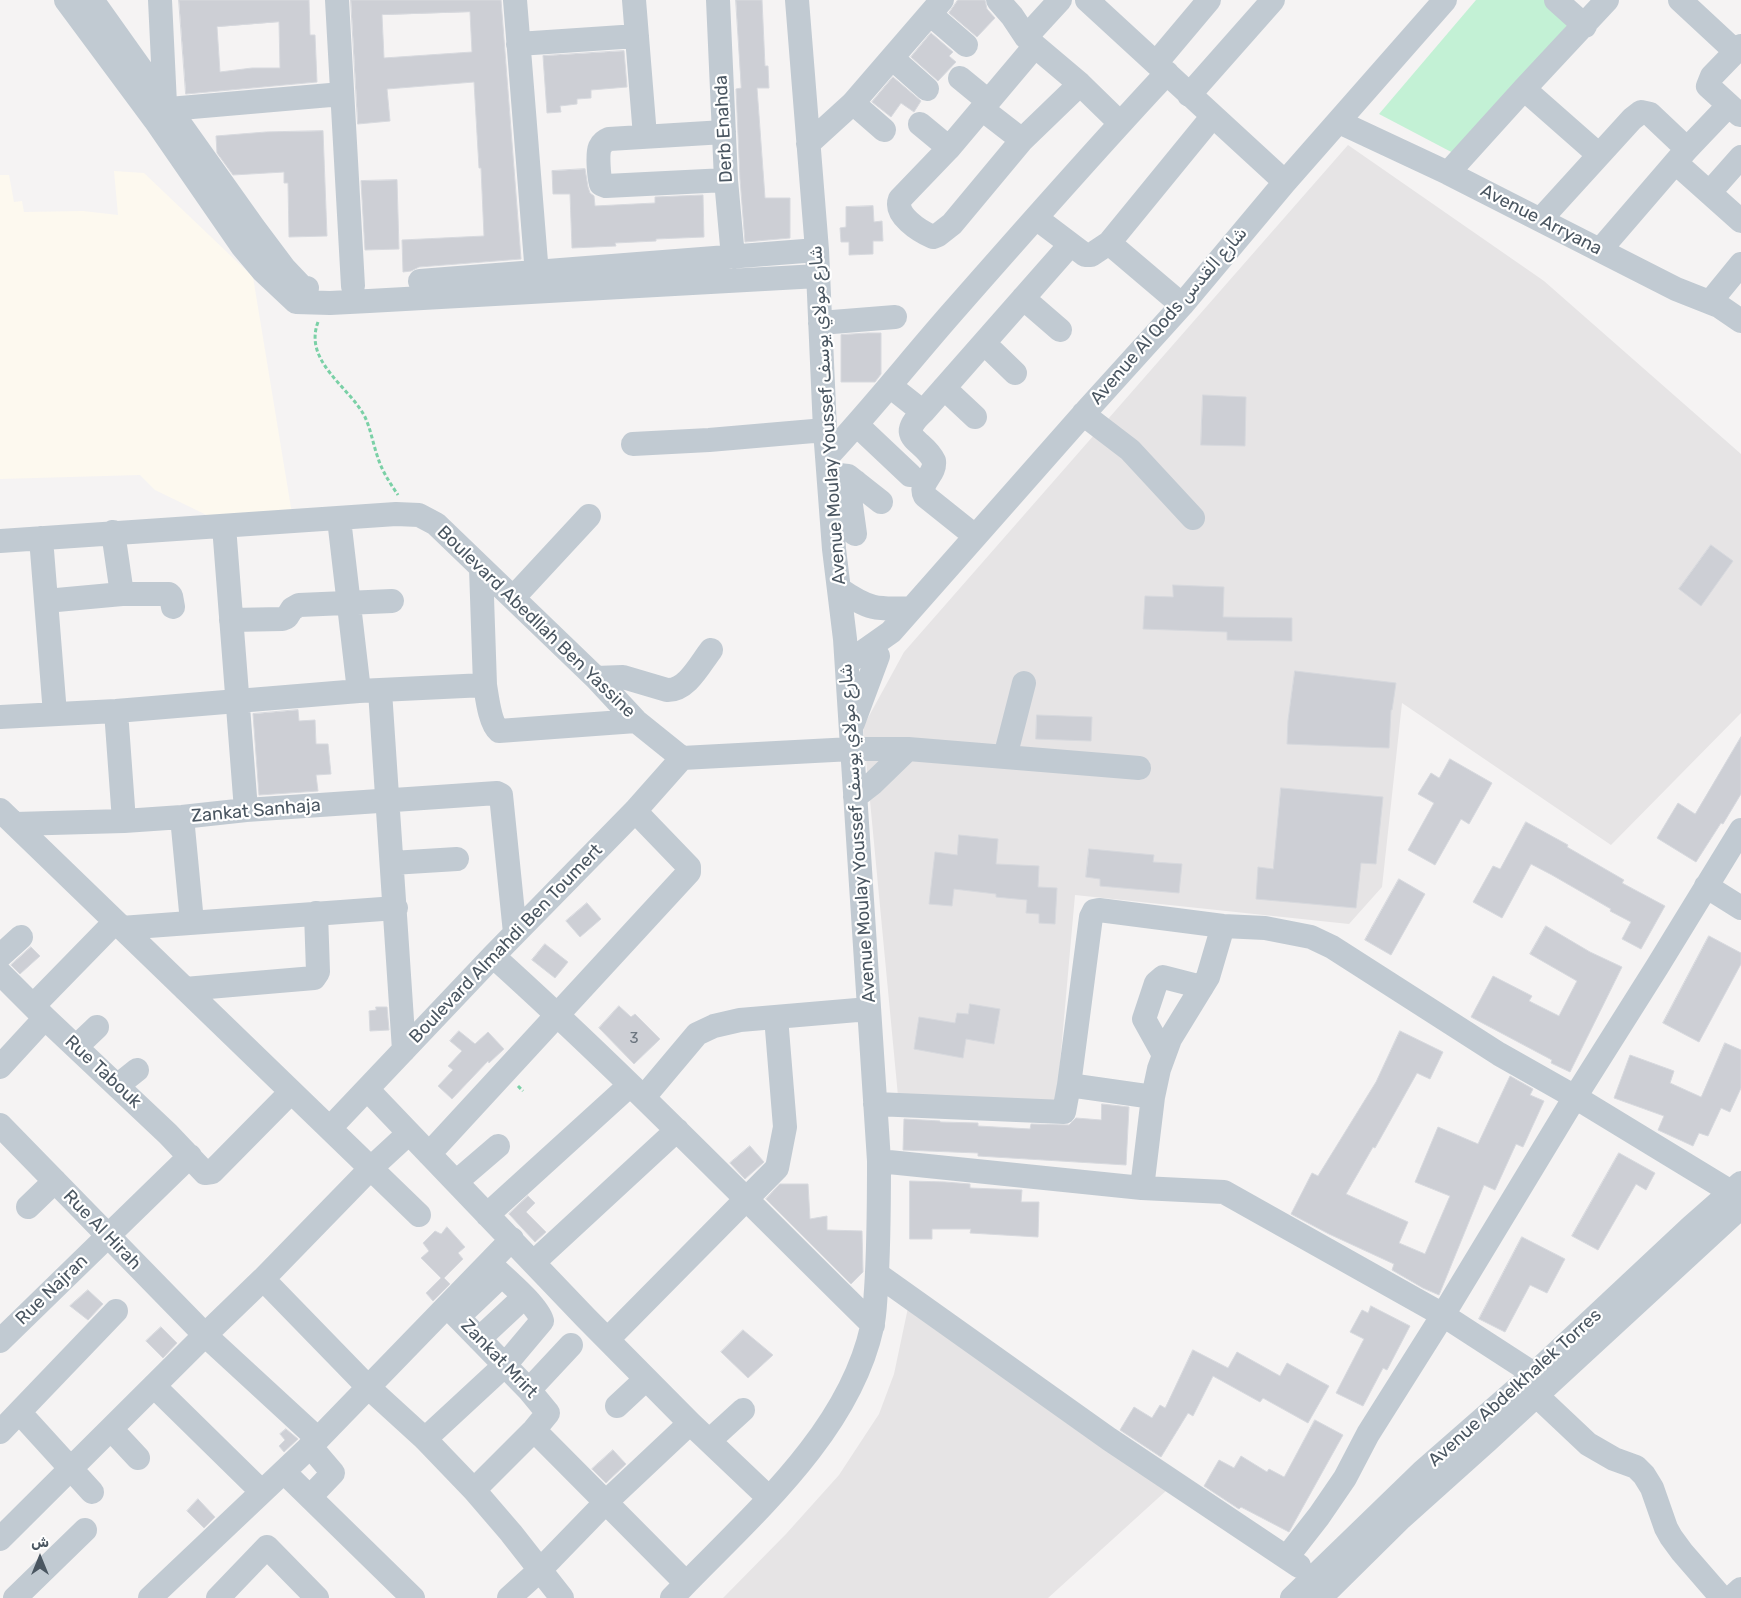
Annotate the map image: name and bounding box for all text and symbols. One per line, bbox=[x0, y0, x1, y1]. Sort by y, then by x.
street label: Derb Enahda bbox=[710, 75, 738, 183]
street label: Avenue Arryana bbox=[1477, 180, 1605, 260]
street label: Avenue Al Qods شارع القدس bbox=[1086, 223, 1252, 409]
street label: Avenue Moulay Youssef شارع مولاي يوسف bbox=[805, 245, 851, 585]
street label: Boulevard Abedllah Ben Yassine bbox=[432, 521, 640, 723]
street label: Avenue Moulay Youssef شارع مولاي يوسف bbox=[835, 663, 881, 1003]
street label: Zankat Sanhaja bbox=[190, 795, 322, 827]
street label: Boulevard Almahdi Ben Toumert bbox=[405, 840, 607, 1048]
house number: 3 bbox=[629, 1030, 639, 1048]
street label: Rue Tabouk bbox=[60, 1031, 146, 1113]
street label: Rue Al Hirah bbox=[59, 1186, 145, 1274]
street label: Rue Najran bbox=[11, 1250, 93, 1330]
street label: Avenue Abdelkhalek Torres bbox=[1424, 1305, 1606, 1471]
street label: Zankat Mrirt bbox=[456, 1315, 542, 1403]
north arrow bbox=[15, 1533, 65, 1583]
text: ش bbox=[31, 1534, 49, 1551]

